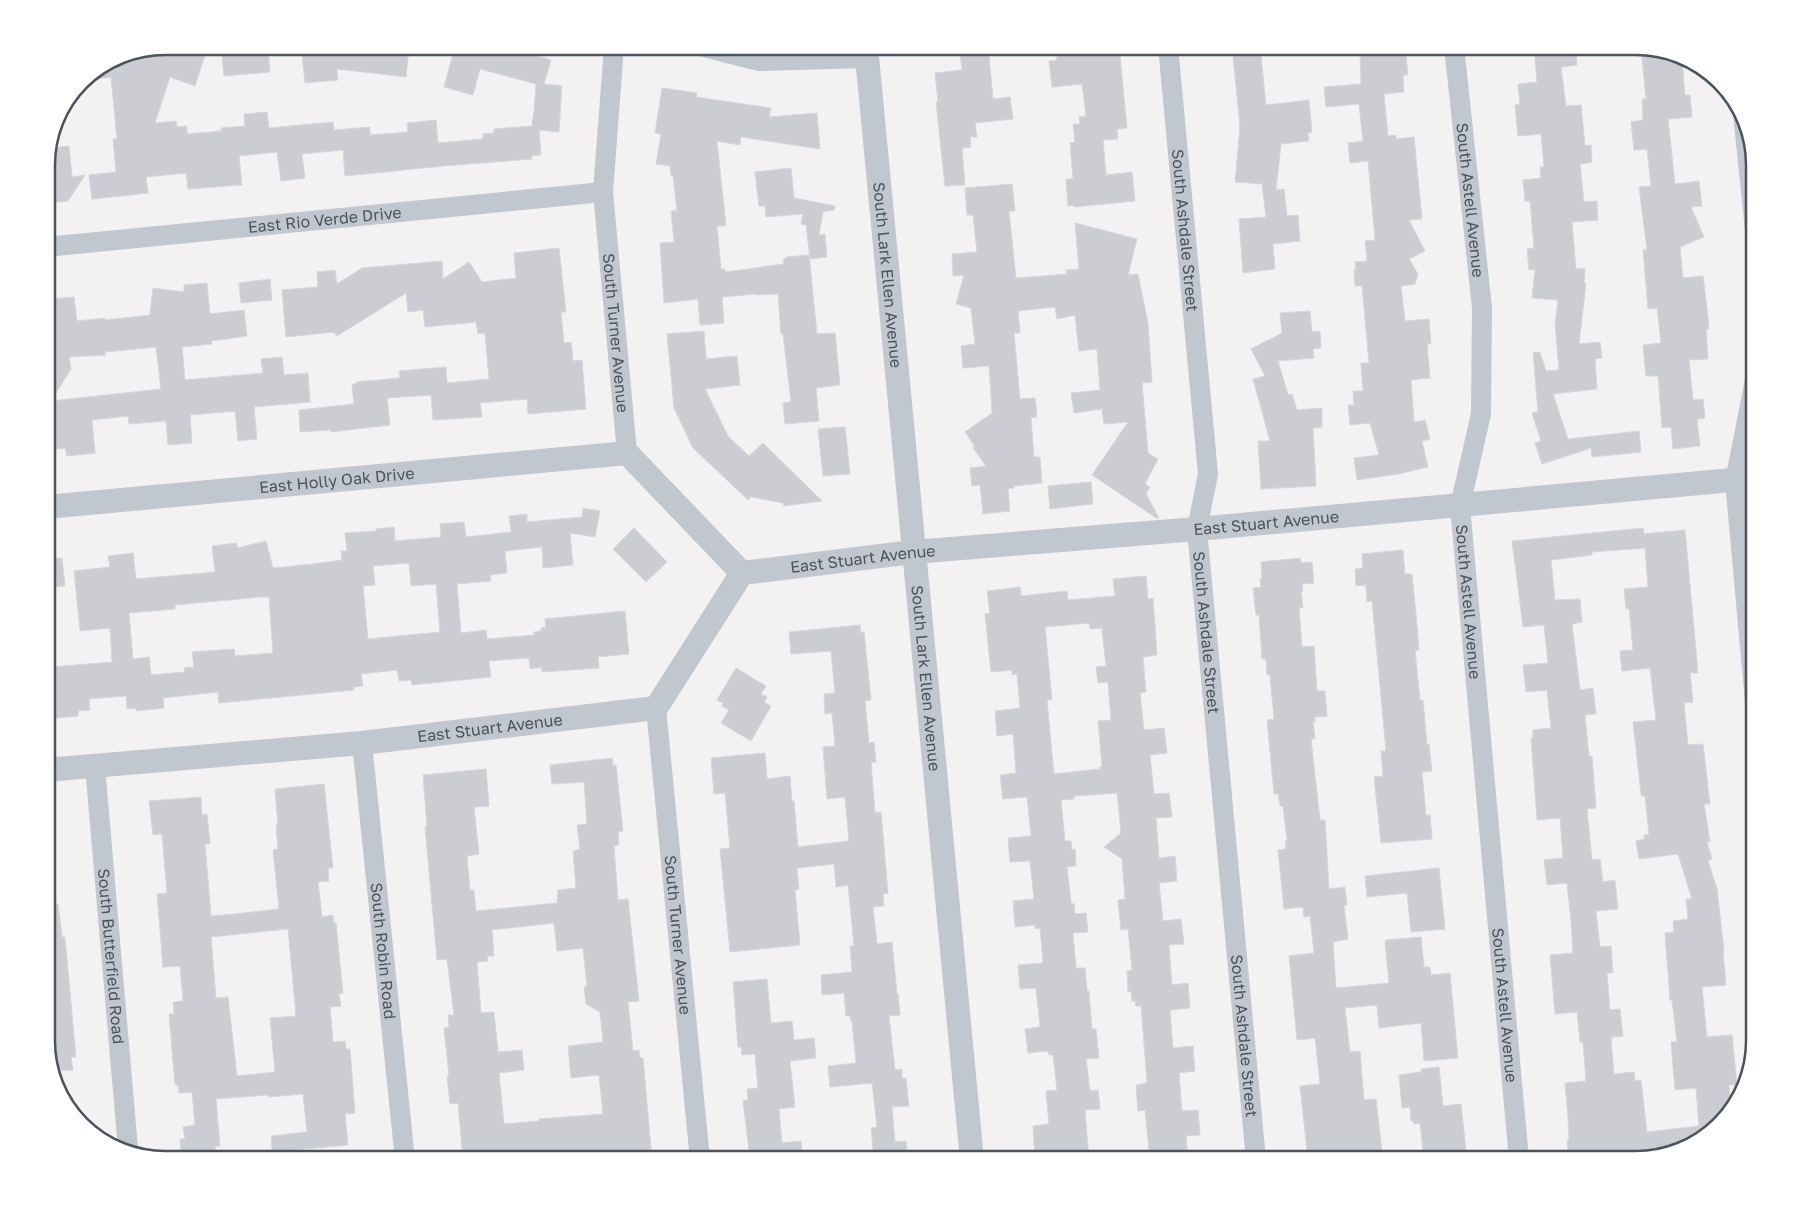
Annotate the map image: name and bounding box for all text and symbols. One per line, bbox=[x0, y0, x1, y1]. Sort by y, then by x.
street label: South Astell Avenue bbox=[1452, 122, 1489, 278]
street label: South Ashdale Street bbox=[1168, 148, 1203, 312]
street label: South Lark Ellen Avenue bbox=[869, 181, 907, 369]
street label: East Rio Verde Drive bbox=[247, 202, 402, 237]
street label: South Turner Avenue bbox=[599, 252, 633, 414]
street label: East Holly Oak Drive bbox=[258, 463, 415, 497]
street label: East Stuart Avenue bbox=[1193, 506, 1340, 539]
street label: South Astell Avenue bbox=[1452, 523, 1486, 680]
street label: East Stuart Avenue bbox=[789, 540, 936, 577]
street label: South Ashdale Street bbox=[1189, 550, 1224, 715]
street label: South Lark Ellen Avenue bbox=[907, 584, 945, 772]
street label: East Stuart Avenue bbox=[416, 709, 564, 746]
street label: South Turner Avenue bbox=[660, 854, 696, 1016]
street label: South Butterfield Road bbox=[94, 868, 129, 1045]
street label: South Robin Road bbox=[366, 882, 400, 1020]
street label: South Astell Avenue bbox=[1488, 927, 1522, 1083]
street label: South Ashdale Street bbox=[1227, 954, 1262, 1118]

